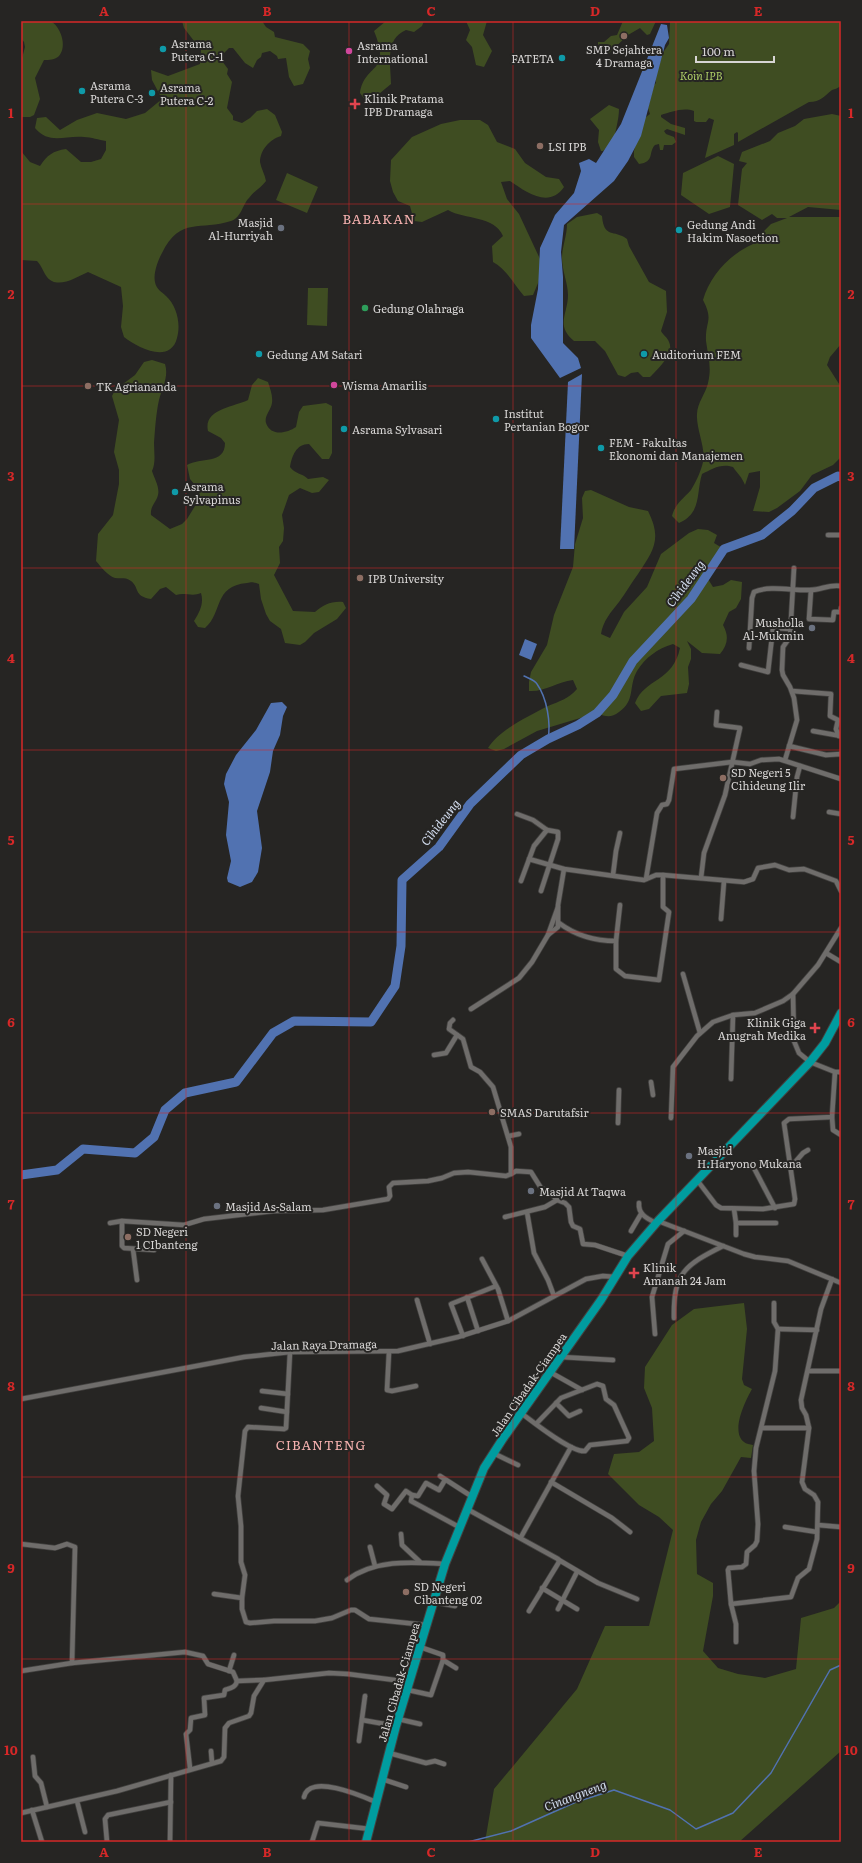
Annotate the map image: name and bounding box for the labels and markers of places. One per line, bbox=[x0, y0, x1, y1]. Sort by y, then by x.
marker: SMP Sejahtera 4 Dramaga bbox=[619, 31, 629, 41]
place label: Asrama Putera C-1 bbox=[171, 35, 224, 64]
place label: Asrama International bbox=[357, 37, 428, 66]
place label: SMP Sejahtera 4 Dramaga bbox=[586, 41, 662, 70]
marker: Asrama Putera C-1 bbox=[158, 44, 168, 54]
marker: Asrama International bbox=[344, 46, 354, 56]
place label: FATETA bbox=[511, 50, 554, 66]
marker: FATETA bbox=[557, 53, 567, 63]
place label: Asrama Putera C-3 bbox=[90, 77, 144, 106]
place label: Asrama Putera C-2 bbox=[160, 79, 214, 108]
marker: Asrama Putera C-3 bbox=[77, 86, 87, 96]
marker: Asrama Putera C-2 bbox=[147, 88, 157, 98]
place label: Klinik Pratama IPB Dramaga bbox=[364, 90, 444, 119]
marker: Klinik Pratama IPB Dramaga bbox=[349, 98, 361, 110]
place label: LSI IPB bbox=[548, 138, 587, 154]
marker: LSI IPB bbox=[535, 141, 545, 151]
place label: Masjid Al-Hurriyah bbox=[208, 214, 273, 243]
place label: Gedung Andi Hakim Nasoetion bbox=[687, 216, 779, 245]
marker: Masjid Al-Hurriyah bbox=[276, 223, 286, 233]
marker: Gedung Andi Hakim Nasoetion bbox=[674, 225, 684, 235]
place label: Gedung Olahraga bbox=[373, 300, 464, 316]
marker: Gedung Olahraga bbox=[360, 303, 370, 313]
place label: Gedung AM Satari bbox=[267, 346, 363, 362]
place label: Auditorium FEM bbox=[652, 346, 741, 362]
marker: Gedung AM Satari bbox=[254, 349, 264, 359]
marker: Auditorium FEM bbox=[639, 349, 649, 359]
place label: Wisma Amarilis bbox=[342, 377, 427, 393]
place label: TK Agriananda bbox=[96, 378, 177, 394]
marker: Wisma Amarilis bbox=[329, 380, 339, 390]
marker: TK Agriananda bbox=[83, 381, 93, 391]
place label: Institut Pertanian Bogor bbox=[504, 405, 590, 434]
marker: Institut Pertanian Bogor bbox=[491, 414, 501, 424]
place label: Asrama Sylvasari bbox=[352, 421, 443, 437]
marker: Asrama Sylvasari bbox=[339, 424, 349, 434]
place label: FEM - Fakultas Ekonomi dan Manajemen bbox=[609, 434, 743, 463]
marker: FEM - Fakultas Ekonomi dan Manajemen bbox=[596, 443, 606, 453]
place label: Asrama Sylvapinus bbox=[183, 478, 240, 507]
marker: Asrama Sylvapinus bbox=[170, 487, 180, 497]
place label: IPB University bbox=[368, 570, 445, 586]
marker: IPB University bbox=[355, 573, 365, 583]
place label: Musholla Al-Mukmin bbox=[743, 614, 804, 643]
marker: Musholla Al-Mukmin bbox=[807, 623, 817, 633]
place label: SD Negeri 5 Cihideung Ilir bbox=[731, 764, 806, 793]
marker: SD Negeri 5 Cihideung Ilir bbox=[718, 773, 728, 783]
place label: Klinik Giga Anugrah Medika bbox=[718, 1014, 806, 1043]
marker: Klinik Giga Anugrah Medika bbox=[809, 1022, 821, 1034]
place label: SMAS Darutafsir bbox=[500, 1104, 590, 1120]
marker: SMAS Darutafsir bbox=[487, 1107, 497, 1117]
place label: Masjid H.Haryono Mukana bbox=[697, 1142, 802, 1171]
marker: Masjid H.Haryono Mukana bbox=[684, 1151, 694, 1161]
place label: Masjid At Taqwa bbox=[539, 1183, 626, 1199]
marker: Masjid At Taqwa bbox=[526, 1186, 536, 1196]
place label: Masjid As-Salam bbox=[225, 1198, 312, 1214]
marker: Masjid As-Salam bbox=[212, 1201, 222, 1211]
place label: SD Negeri 1 CIbanteng bbox=[136, 1223, 199, 1252]
marker: SD Negeri 1 CIbanteng bbox=[123, 1232, 133, 1242]
place label: Klinik Amanah 24 Jam bbox=[643, 1259, 726, 1288]
marker: Klinik Amanah 24 Jam bbox=[628, 1267, 640, 1279]
place label: SD Negeri Cibanteng 02 bbox=[414, 1578, 482, 1607]
marker: SD Negeri Cibanteng 02 bbox=[401, 1587, 411, 1597]

